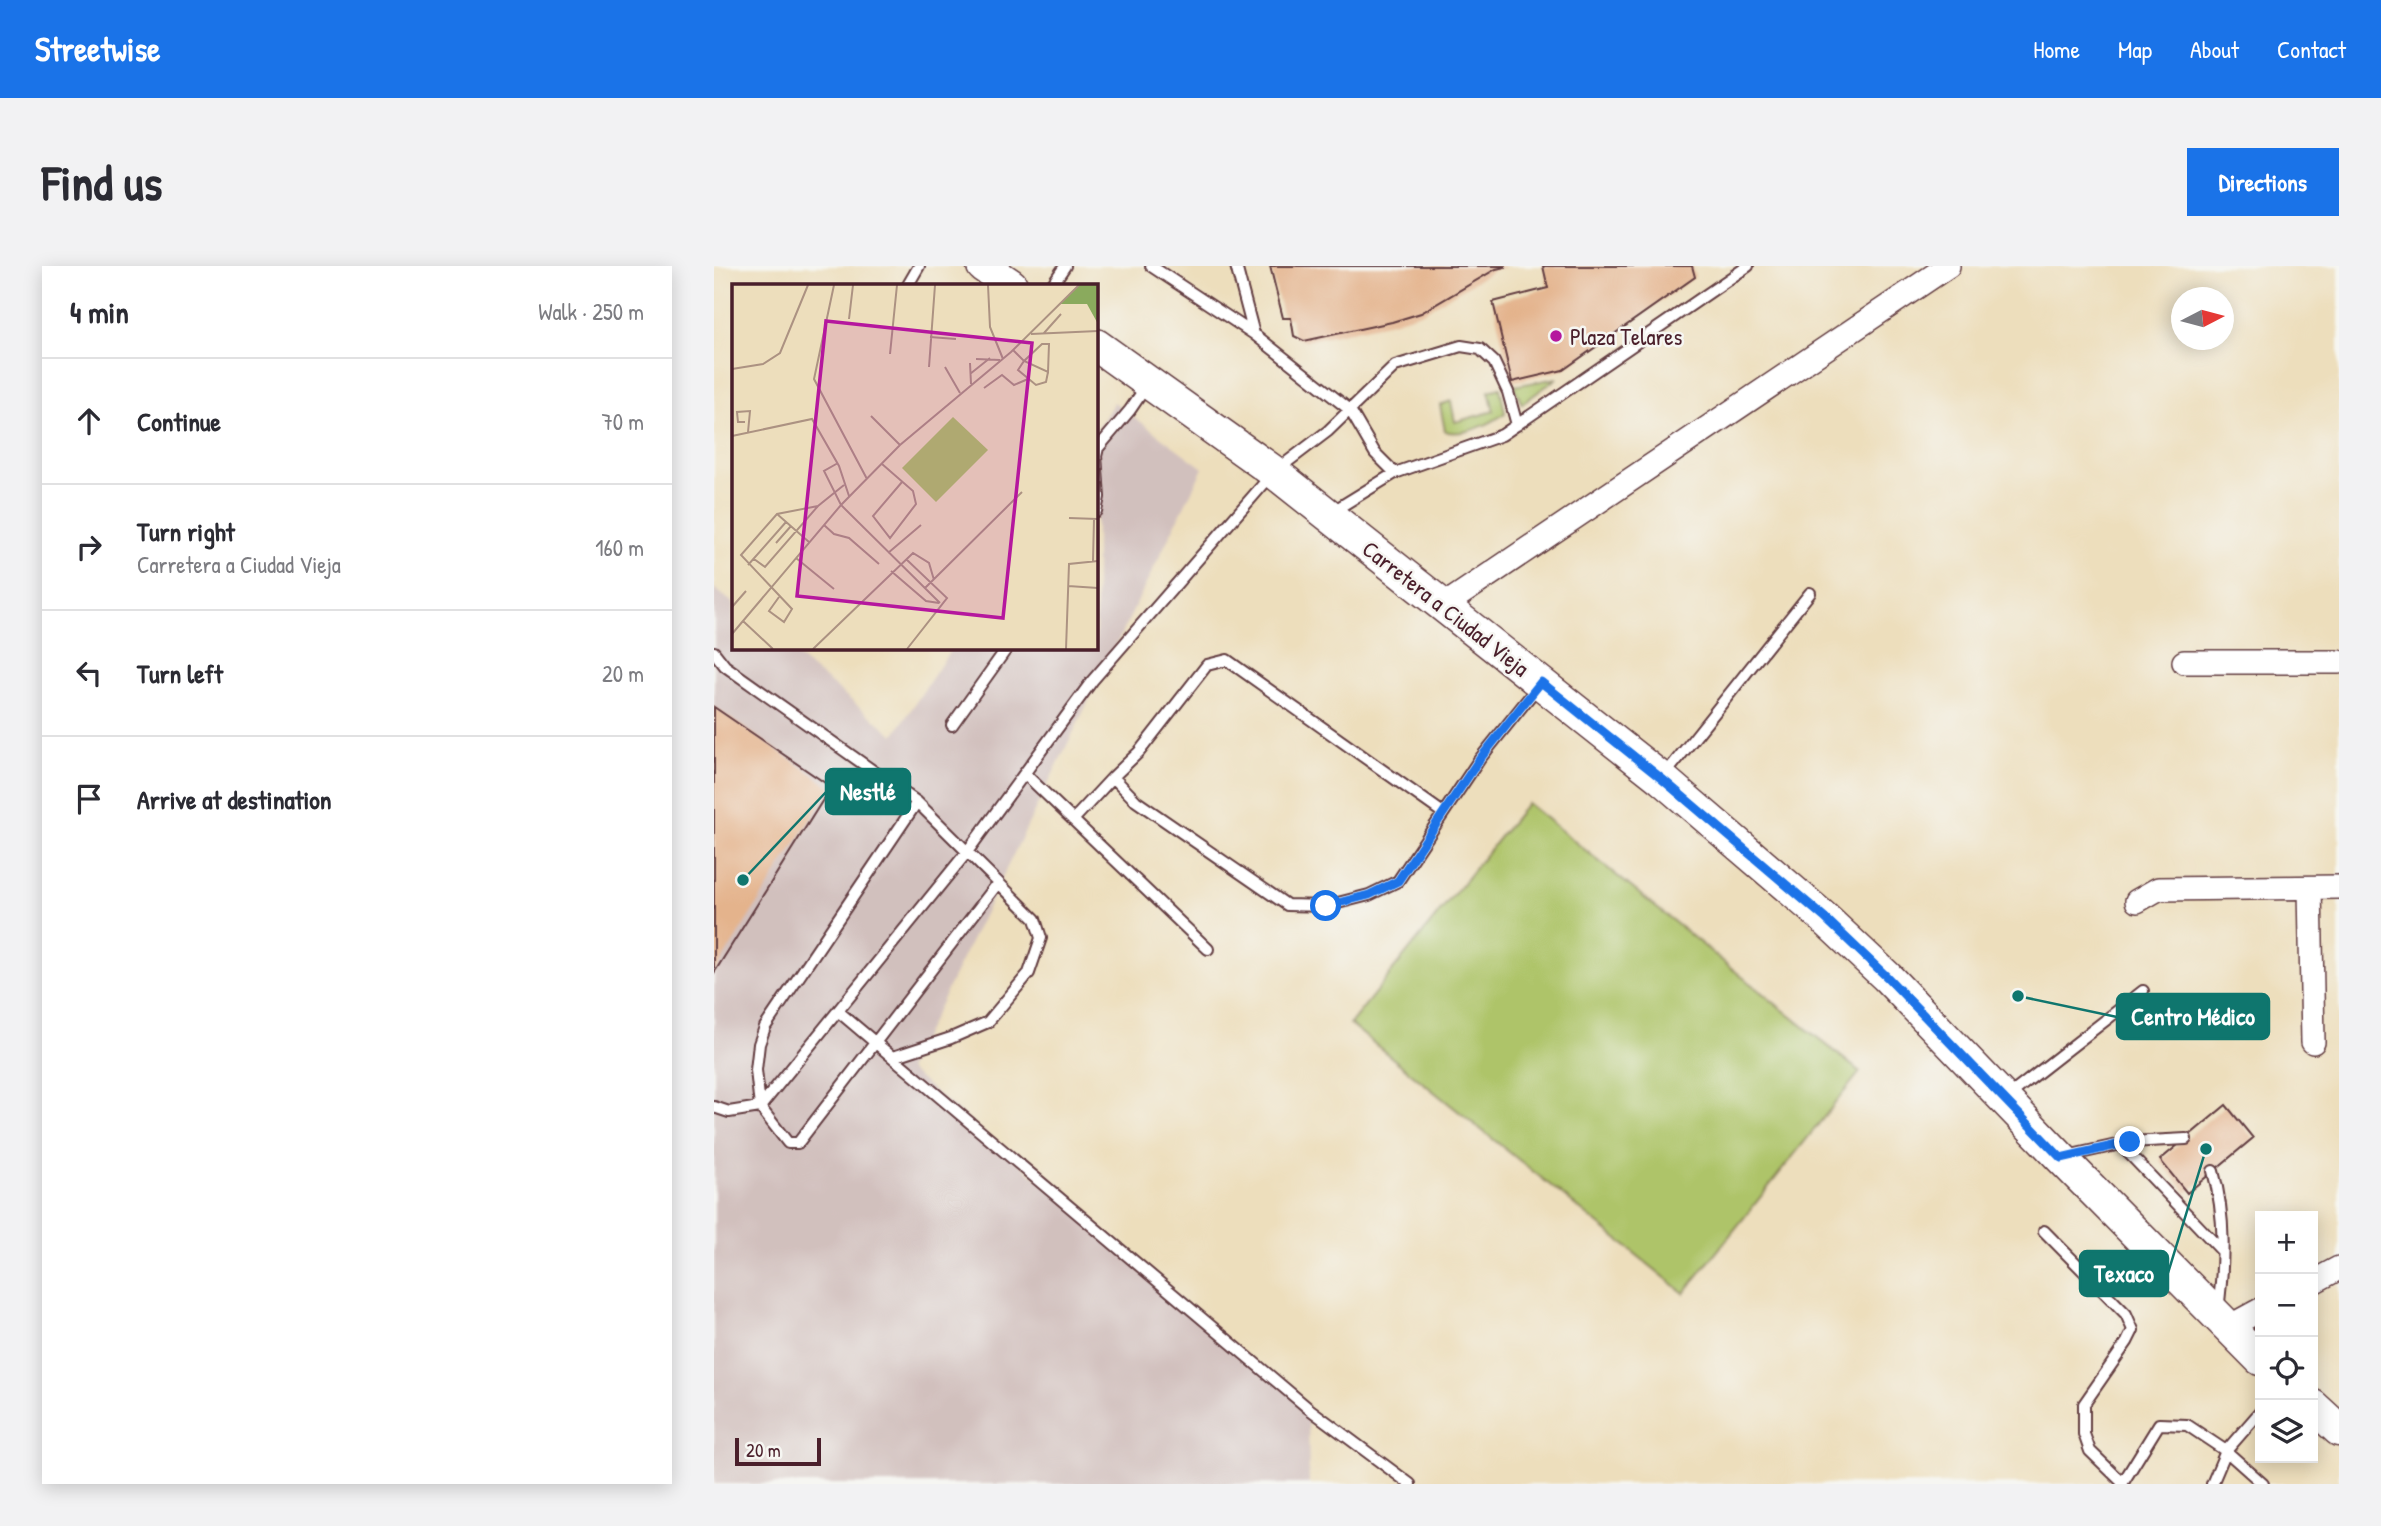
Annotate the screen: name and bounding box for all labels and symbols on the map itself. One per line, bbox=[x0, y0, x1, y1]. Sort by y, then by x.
inset map bbox=[732, 284, 1097, 649]
north arrow bbox=[2171, 287, 2234, 350]
place label: Plaza Telares bbox=[1570, 321, 1682, 352]
marker: Plaza Telares bbox=[1548, 328, 1564, 344]
street label: Carretera a Ciudad Vieja bbox=[1356, 533, 1536, 683]
callout: Nestlé bbox=[826, 769, 910, 814]
text: Nestlé bbox=[840, 775, 896, 807]
route start bbox=[1310, 890, 1341, 921]
callout: Centro Médico bbox=[2117, 994, 2269, 1039]
text: Centro Médico bbox=[2131, 1000, 2255, 1032]
route end bbox=[2114, 1126, 2145, 1157]
callout: Texaco bbox=[2080, 1251, 2168, 1296]
text: Texaco bbox=[2093, 1257, 2154, 1289]
scale bar bbox=[735, 1435, 821, 1467]

